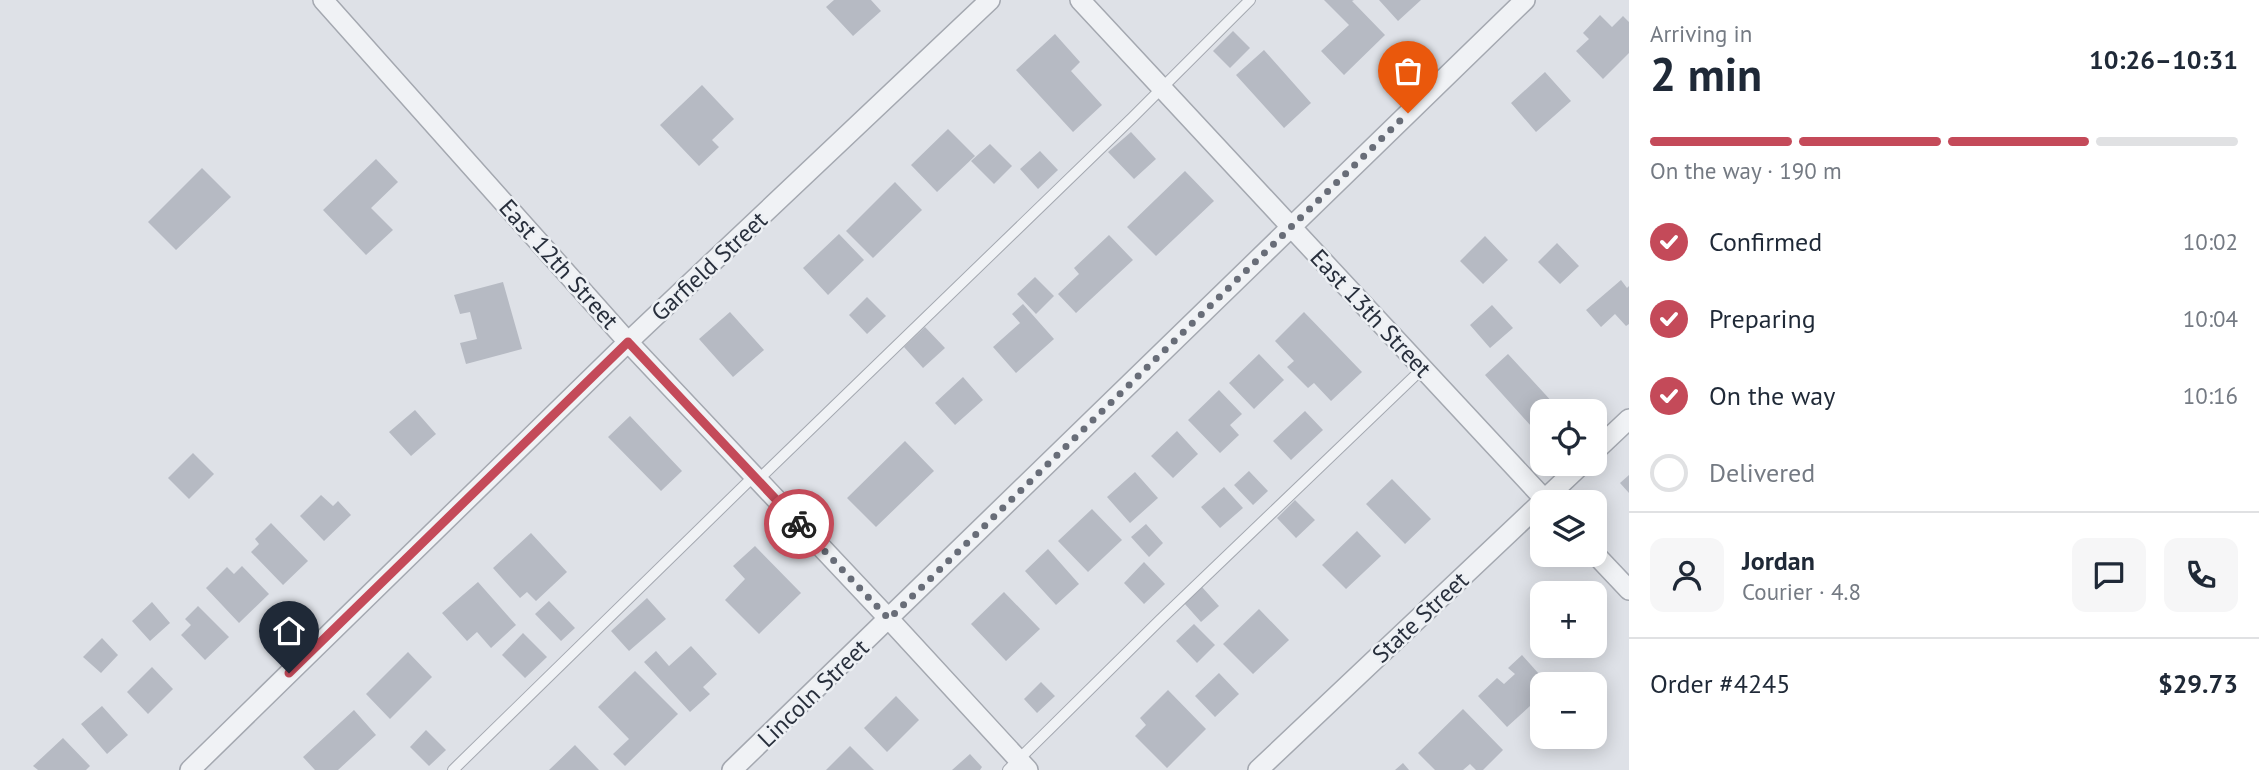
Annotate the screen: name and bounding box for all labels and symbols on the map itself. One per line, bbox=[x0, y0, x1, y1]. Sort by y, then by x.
pin bbox=[1378, 41, 1438, 113]
street label: East 12th Street bbox=[492, 192, 626, 336]
street label: Garfield Street bbox=[644, 204, 774, 328]
street label: East 13th Street bbox=[1304, 242, 1438, 384]
courier bbox=[764, 489, 834, 559]
street label: State Street bbox=[1365, 565, 1475, 669]
pin bbox=[259, 601, 319, 673]
street label: Lincoln Street bbox=[751, 632, 875, 754]

